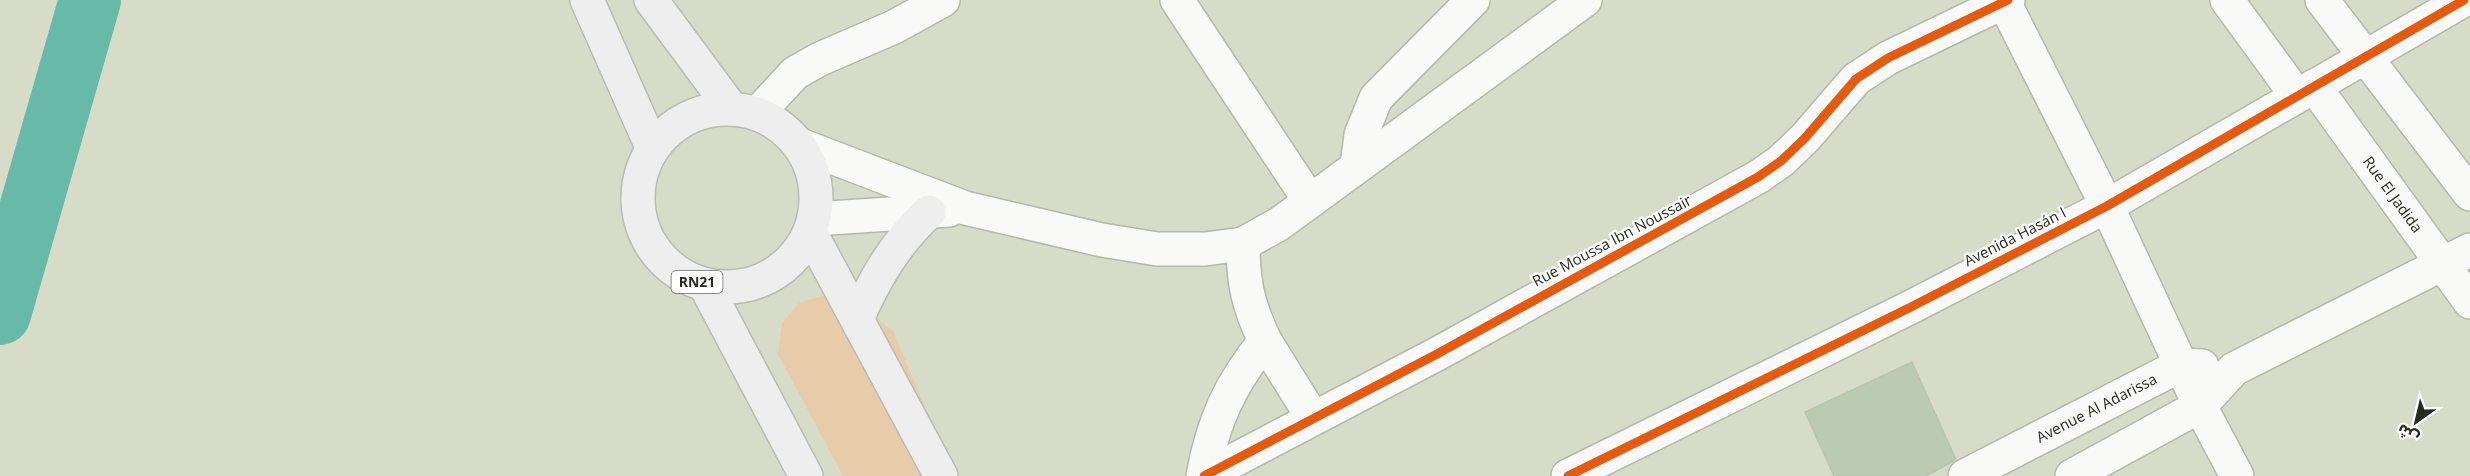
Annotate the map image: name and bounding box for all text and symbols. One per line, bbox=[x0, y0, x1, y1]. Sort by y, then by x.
street label: Rue El Jadida bbox=[2359, 152, 2428, 236]
street label: Rue Moussa Ibn Noussair bbox=[1528, 190, 1695, 291]
street label: Avenida Hasán I bbox=[1960, 202, 2069, 270]
road number: RN21 bbox=[672, 271, 722, 293]
street label: Avenue Al Adarissa bbox=[2032, 368, 2160, 447]
north arrow bbox=[2386, 392, 2446, 452]
text: ش bbox=[2392, 419, 2423, 450]

